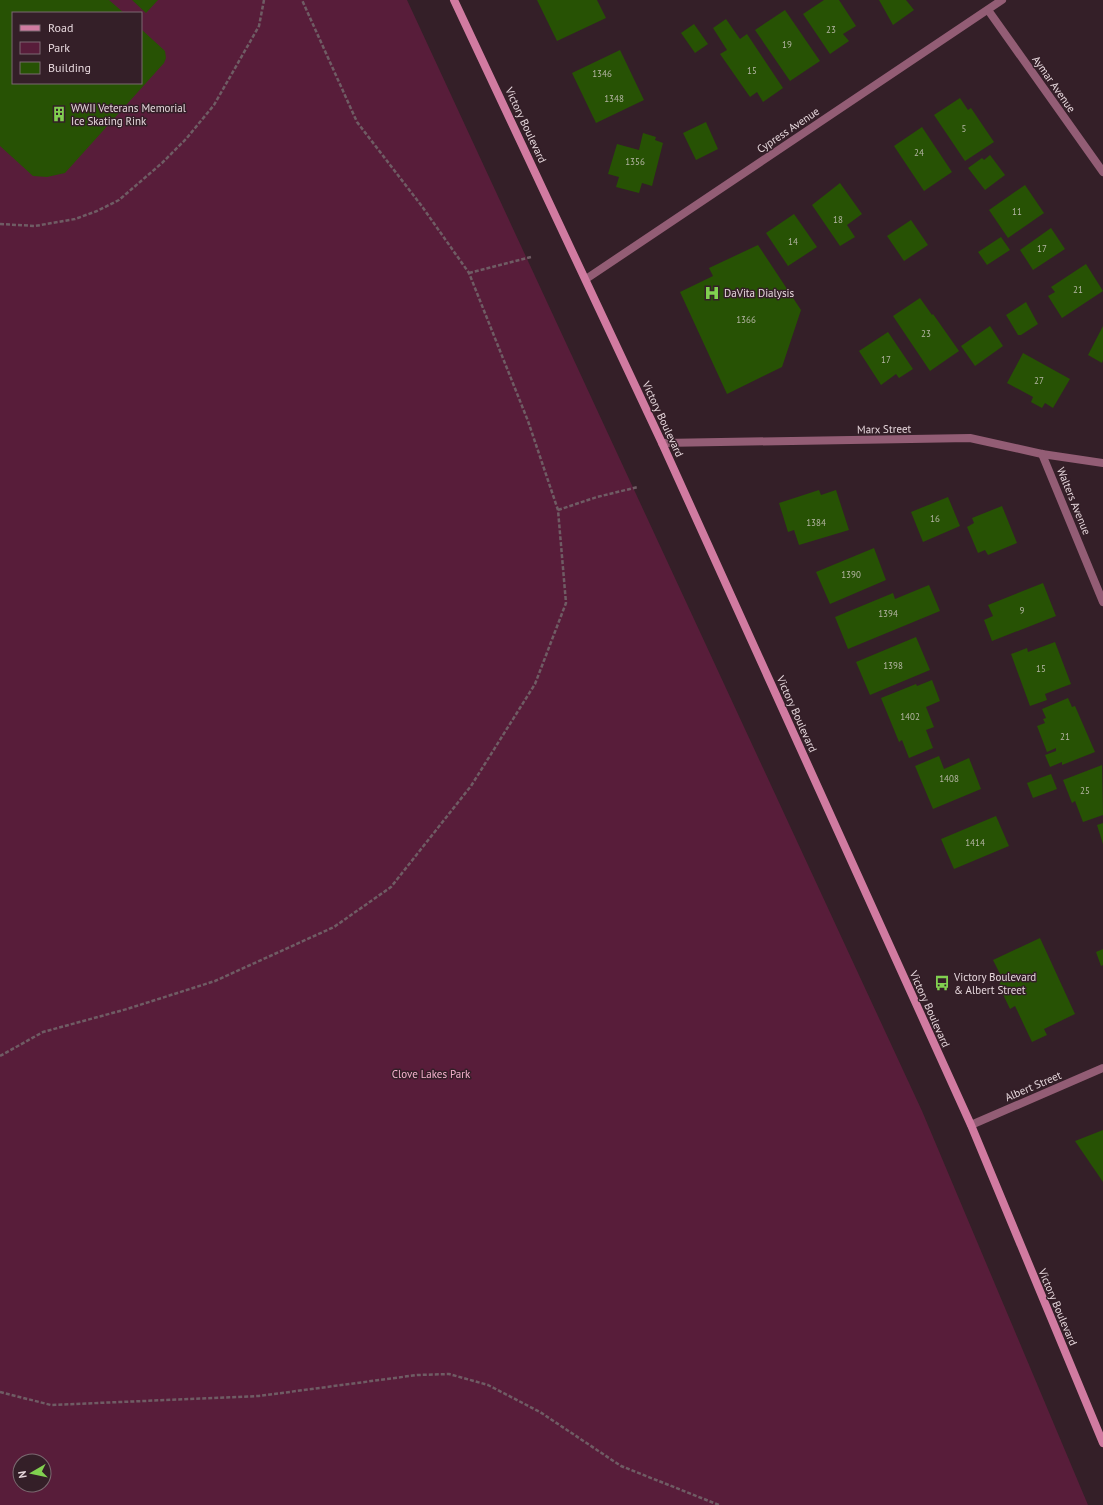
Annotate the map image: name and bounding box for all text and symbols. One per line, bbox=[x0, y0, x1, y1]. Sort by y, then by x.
legend bbox=[12, 12, 142, 84]
text: Road bbox=[48, 20, 73, 35]
house number: 23 bbox=[826, 24, 836, 35]
house number: 19 bbox=[782, 39, 792, 50]
text: Park bbox=[48, 40, 70, 55]
street label: Aymar Avenue bbox=[1029, 53, 1079, 115]
text: Building bbox=[48, 60, 91, 75]
house number: 15 bbox=[747, 65, 757, 76]
house number: 1346 bbox=[592, 68, 612, 79]
street label: Victory Boulevard bbox=[502, 84, 550, 165]
house number: 1348 bbox=[604, 93, 624, 104]
place label: WWII Veterans Memorial Ice Skating Rink bbox=[71, 101, 187, 128]
street label: Cypress Avenue bbox=[754, 104, 822, 156]
building icon: WWII Veterans Memorial Ice Skating Rink bbox=[50, 105, 68, 123]
house number: 5 bbox=[962, 123, 967, 134]
house number: 24 bbox=[914, 147, 924, 158]
house number: 1356 bbox=[625, 156, 645, 167]
house number: 11 bbox=[1012, 206, 1022, 217]
house number: 18 bbox=[833, 214, 843, 225]
house number: 14 bbox=[788, 236, 798, 247]
house number: 17 bbox=[1037, 243, 1047, 254]
hospital icon: DaVita Dialysis bbox=[703, 284, 721, 302]
house number: 21 bbox=[1073, 284, 1083, 295]
place label: DaVita Dialysis bbox=[724, 286, 794, 300]
house number: 1366 bbox=[736, 314, 756, 325]
house number: 23 bbox=[921, 328, 931, 339]
house number: 17 bbox=[881, 354, 891, 365]
house number: 27 bbox=[1034, 375, 1044, 386]
street label: Victory Boulevard bbox=[639, 378, 687, 459]
street label: Marx Street bbox=[857, 422, 912, 436]
street label: Walters Avenue bbox=[1054, 465, 1094, 537]
house number: 16 bbox=[930, 513, 940, 524]
house number: 1384 bbox=[806, 517, 826, 528]
house number: 1390 bbox=[841, 569, 861, 580]
house number: 9 bbox=[1020, 605, 1025, 616]
house number: 1394 bbox=[878, 608, 898, 619]
house number: 1398 bbox=[883, 660, 903, 671]
house number: 15 bbox=[1036, 663, 1046, 674]
street label: Victory Boulevard bbox=[773, 673, 820, 755]
house number: 1402 bbox=[900, 711, 920, 722]
house number: 21 bbox=[1060, 731, 1070, 742]
house number: 1408 bbox=[939, 773, 959, 784]
house number: 25 bbox=[1080, 785, 1090, 796]
house number: 1414 bbox=[965, 837, 985, 848]
street label: Victory Boulevard bbox=[906, 968, 953, 1050]
place label: Victory Boulevard & Albert Street bbox=[953, 970, 1036, 997]
bus stop icon: Victory Boulevard & Albert Street bbox=[933, 974, 951, 992]
park label: Clove Lakes Park bbox=[392, 1067, 471, 1081]
street label: Albert Street bbox=[1003, 1068, 1064, 1104]
street label: Victory Boulevard bbox=[1035, 1265, 1081, 1348]
north arrow bbox=[12, 1453, 52, 1493]
text: N bbox=[15, 1470, 30, 1479]

